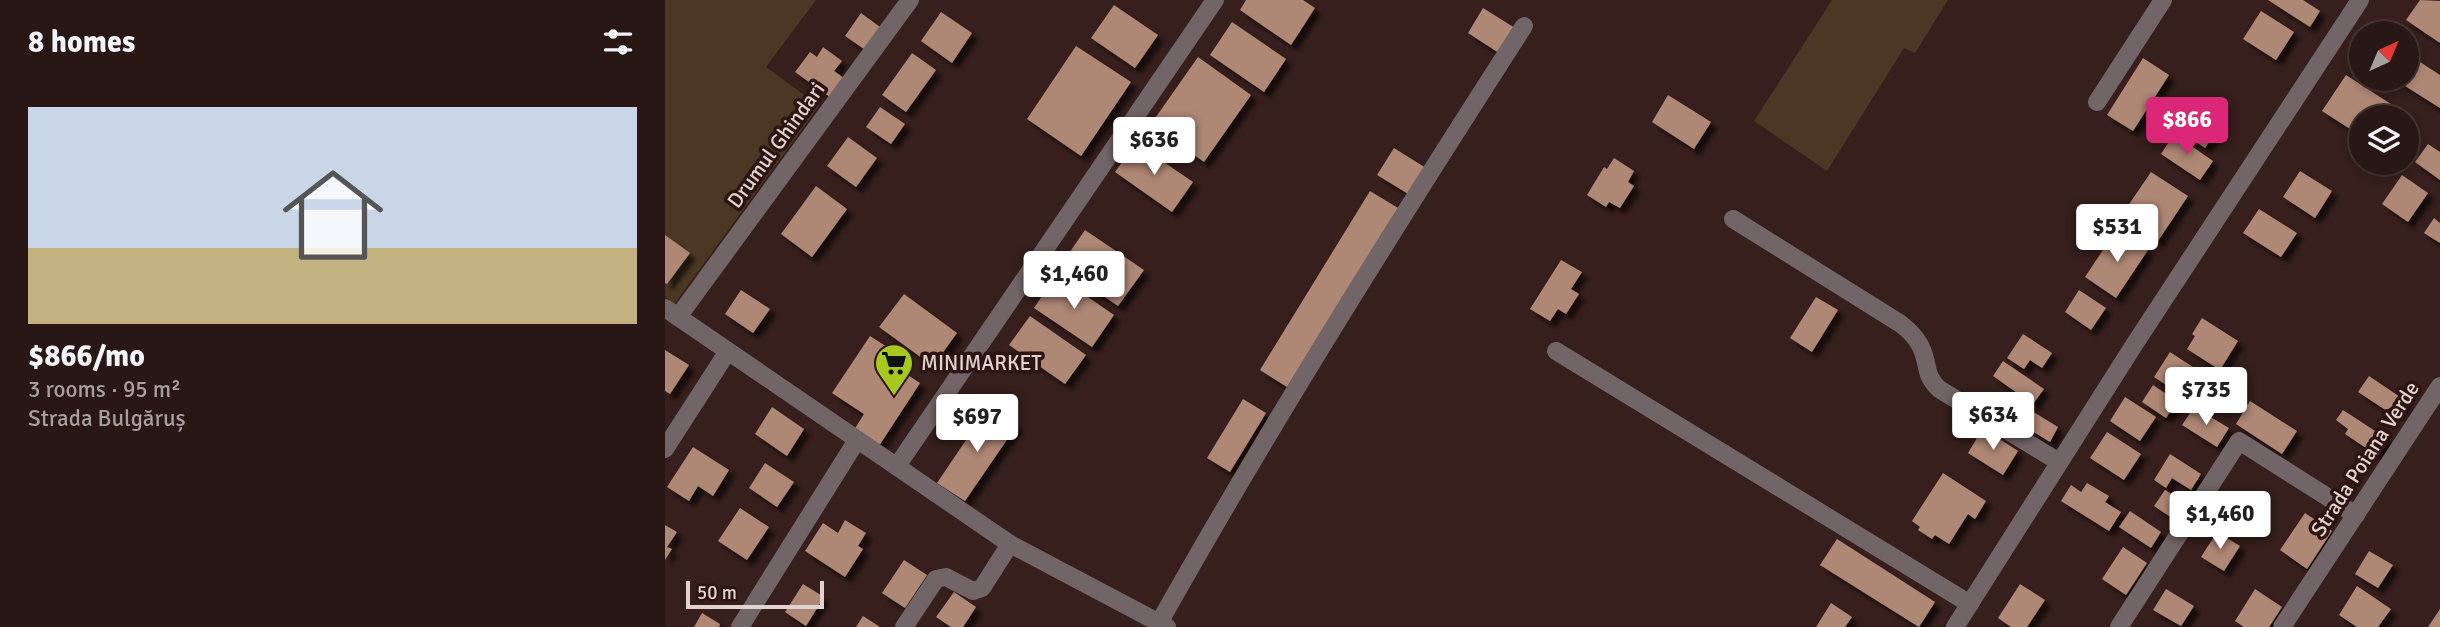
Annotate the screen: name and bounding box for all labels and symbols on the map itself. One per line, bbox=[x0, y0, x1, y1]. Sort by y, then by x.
north arrow bbox=[2349, 21, 2419, 91]
street label: Drumul Ghindari bbox=[722, 77, 830, 213]
pin: $866 bbox=[2146, 97, 2228, 157]
pin: $636 bbox=[1113, 118, 1195, 177]
pin: $531 bbox=[2076, 204, 2158, 264]
pin: $1,460 bbox=[1017, 252, 1131, 311]
supermarket icon: MINIMARKET bbox=[873, 342, 915, 397]
place label: MINIMARKET bbox=[921, 350, 1042, 376]
pin: $735 bbox=[2165, 368, 2247, 427]
street label: Strada Poiana Verde bbox=[2305, 377, 2425, 541]
pin: $634 bbox=[1952, 392, 2034, 452]
pin: $697 bbox=[936, 394, 1018, 454]
pin: $1,460 bbox=[2163, 491, 2277, 551]
scale bar bbox=[686, 578, 824, 610]

